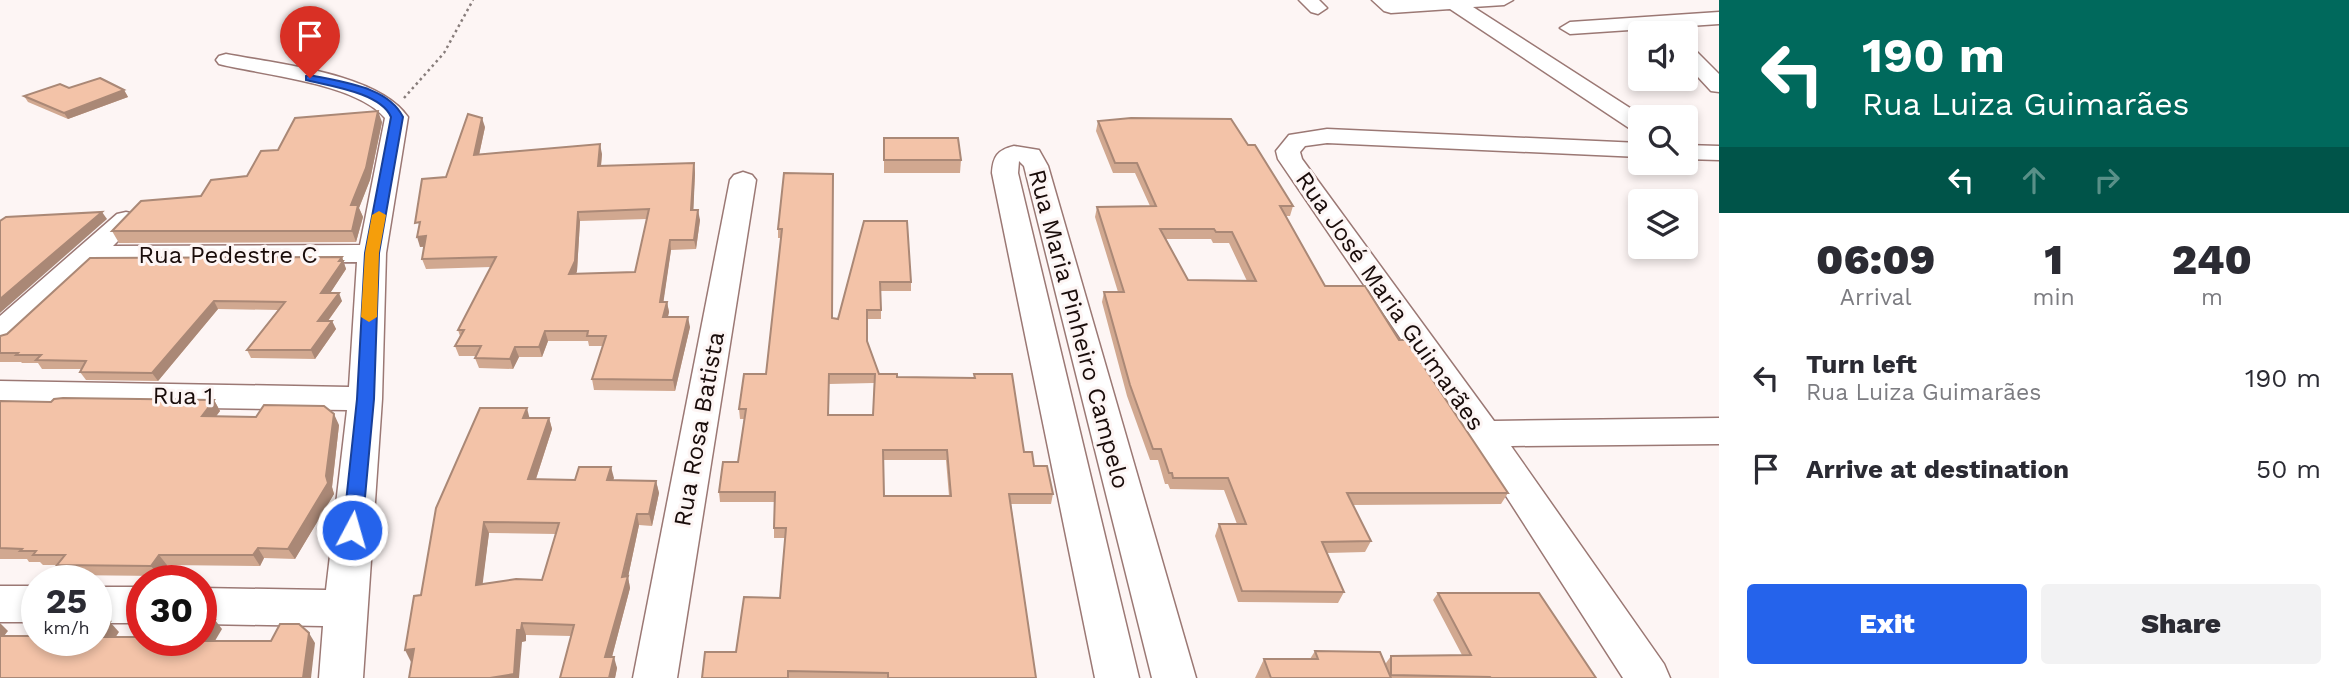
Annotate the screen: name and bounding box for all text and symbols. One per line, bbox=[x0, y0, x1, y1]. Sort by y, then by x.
pin bbox=[280, 6, 340, 78]
icon: arrive bbox=[291, 17, 329, 55]
map controls bbox=[1628, 21, 1698, 259]
button: sound bbox=[1628, 21, 1698, 91]
text: 190 m bbox=[1862, 26, 2005, 84]
icon: left bbox=[1747, 28, 1838, 119]
text: Rua Luiza Guimarães bbox=[1862, 85, 2189, 123]
button: search bbox=[1628, 105, 1698, 175]
icon: left bbox=[1942, 161, 1980, 199]
icon: ahead bbox=[2015, 161, 2053, 199]
icon: right bbox=[2088, 161, 2126, 199]
street label: Rua Maria Pinheiro Campelo bbox=[1023, 166, 1135, 492]
street label: Rua José Maria Guimarães bbox=[1290, 166, 1490, 436]
button: layers bbox=[1628, 189, 1698, 259]
text: 06:09 bbox=[1816, 235, 1935, 284]
text: 1 bbox=[2044, 235, 2063, 284]
text: 240 bbox=[2172, 235, 2252, 284]
street label: Rua Pedestre C bbox=[138, 241, 318, 269]
text: Arrival bbox=[1840, 284, 1912, 311]
text: min bbox=[2032, 284, 2075, 311]
text: m bbox=[2201, 284, 2223, 311]
street label: Rua Rosa Batista bbox=[668, 330, 730, 528]
text: Turn left bbox=[1806, 349, 1917, 379]
icon: left bbox=[1747, 359, 1785, 397]
text: 190 m bbox=[2245, 363, 2321, 393]
text: Rua Luiza Guimarães bbox=[1806, 379, 2041, 406]
street label: Rua 1 bbox=[152, 381, 214, 411]
icon: arrive bbox=[1747, 450, 1785, 488]
text: Arrive at destination bbox=[1806, 454, 2069, 484]
text: 50 m bbox=[2256, 454, 2321, 484]
position arrow bbox=[315, 493, 389, 567]
speed limit sign: 30 bbox=[126, 565, 217, 656]
text: 25 bbox=[46, 580, 87, 622]
button: Exit bbox=[1747, 584, 2027, 664]
button: Share bbox=[2041, 584, 2321, 664]
text: km/h bbox=[43, 617, 90, 638]

